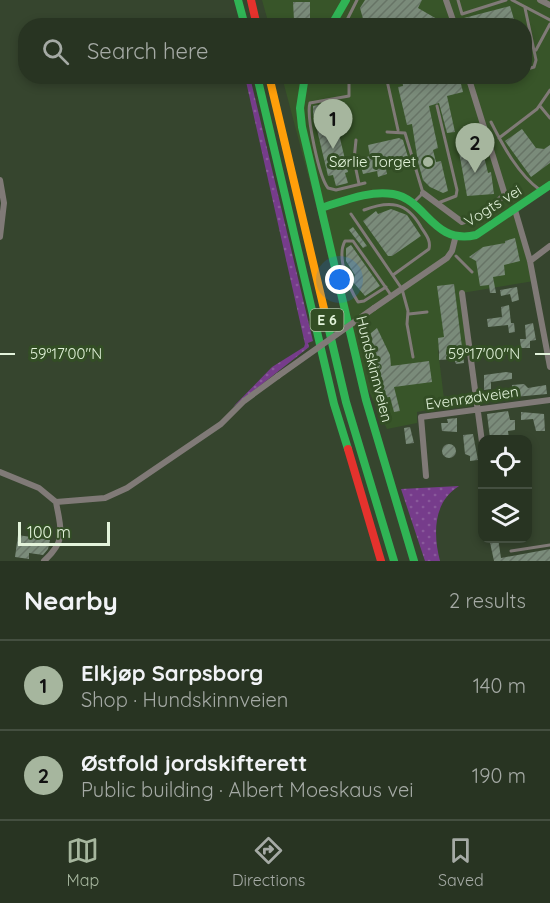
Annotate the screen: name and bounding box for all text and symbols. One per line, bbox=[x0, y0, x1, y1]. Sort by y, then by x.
search box bbox=[18, 18, 532, 84]
icon: search bbox=[39, 35, 72, 68]
text: Search here bbox=[87, 37, 208, 65]
pin: 1 bbox=[314, 100, 352, 149]
pin: 2 bbox=[456, 124, 494, 173]
place label: Sørlie Torget bbox=[329, 152, 416, 171]
marker: Sørlie Torget bbox=[421, 155, 435, 169]
street label: Vogts vei bbox=[461, 181, 525, 231]
your location bbox=[325, 265, 354, 294]
road number: E 6 bbox=[310, 309, 344, 331]
street label: Hundskinnveien bbox=[352, 314, 397, 424]
text: 59°17'00"N bbox=[30, 344, 102, 363]
text: 59°17'00"N bbox=[448, 344, 520, 363]
street label: Evenrødveien bbox=[424, 382, 520, 413]
map controls bbox=[478, 435, 532, 543]
button: locate bbox=[478, 435, 532, 489]
button: layers bbox=[478, 489, 532, 543]
scale bar bbox=[18, 519, 110, 546]
text: 100 m bbox=[27, 522, 71, 542]
text: Nearby bbox=[24, 584, 118, 617]
text: 2 results bbox=[449, 588, 526, 613]
text: Elkjøp Sarpsborg bbox=[81, 659, 263, 687]
text: 1 bbox=[40, 673, 47, 698]
text: 140 m bbox=[473, 673, 526, 698]
text: Shop · Hundskinnveien bbox=[81, 687, 288, 712]
text: Østfold jordskifterett bbox=[81, 749, 307, 777]
text: 2 bbox=[38, 763, 49, 788]
text: 190 m bbox=[472, 763, 526, 788]
text: Public building · Albert Moeskaus vei bbox=[81, 777, 413, 802]
tab: Map bbox=[66, 834, 99, 890]
tab: Directions bbox=[232, 834, 305, 890]
tab: Saved bbox=[438, 834, 484, 890]

